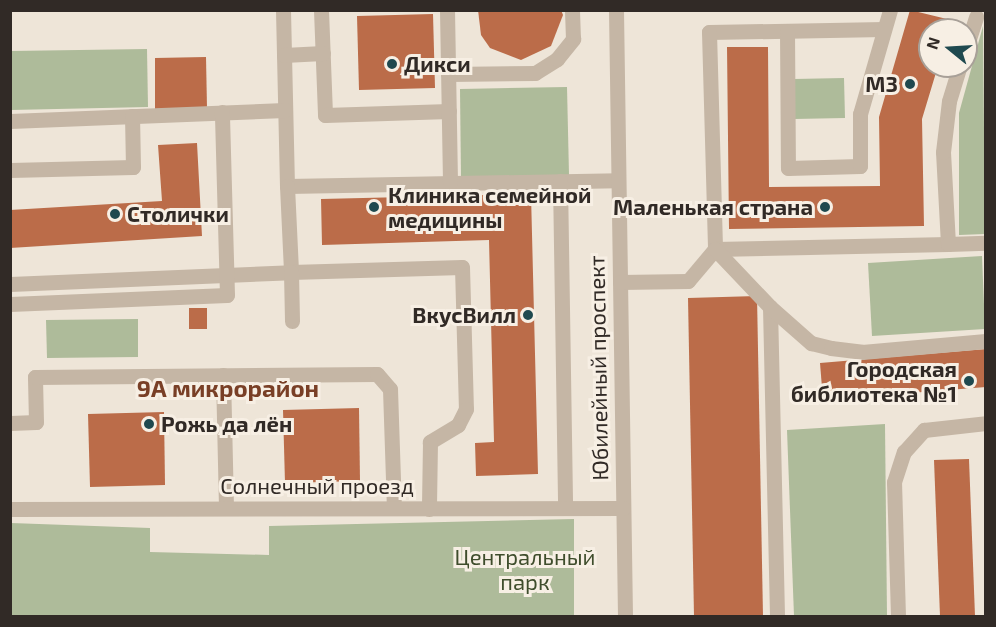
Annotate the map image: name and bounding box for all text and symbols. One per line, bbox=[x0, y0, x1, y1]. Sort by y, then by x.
north arrow bbox=[918, 18, 978, 78]
text: N bbox=[921, 34, 943, 51]
place label: Дикси bbox=[404, 51, 471, 77]
marker: Дикси bbox=[385, 57, 399, 71]
place label: М3 bbox=[865, 71, 898, 97]
marker: М3 bbox=[903, 77, 917, 91]
place label: Клиника семейной медицины bbox=[388, 181, 591, 232]
place label: Маленькая страна bbox=[613, 194, 813, 220]
marker: Клиника семейной медицины bbox=[365, 198, 383, 216]
marker: Маленькая страна bbox=[818, 200, 832, 214]
place label: Столички bbox=[127, 201, 229, 227]
marker: Столички bbox=[108, 207, 122, 221]
street label: Юбилейный проспект bbox=[583, 255, 613, 481]
place label: ВкусВилл bbox=[412, 302, 516, 328]
marker: ВкусВилл bbox=[521, 308, 535, 322]
place label: Городская библиотека №1 bbox=[791, 355, 957, 406]
district label: 9А микрорайон bbox=[137, 374, 319, 402]
marker: Городская библиотека №1 bbox=[962, 374, 976, 388]
place label: Рожь да лён bbox=[161, 411, 292, 437]
marker: Рожь да лён bbox=[142, 417, 156, 431]
street label: Солнечный проезд bbox=[220, 473, 414, 499]
park label: Центральный парк bbox=[455, 543, 595, 594]

